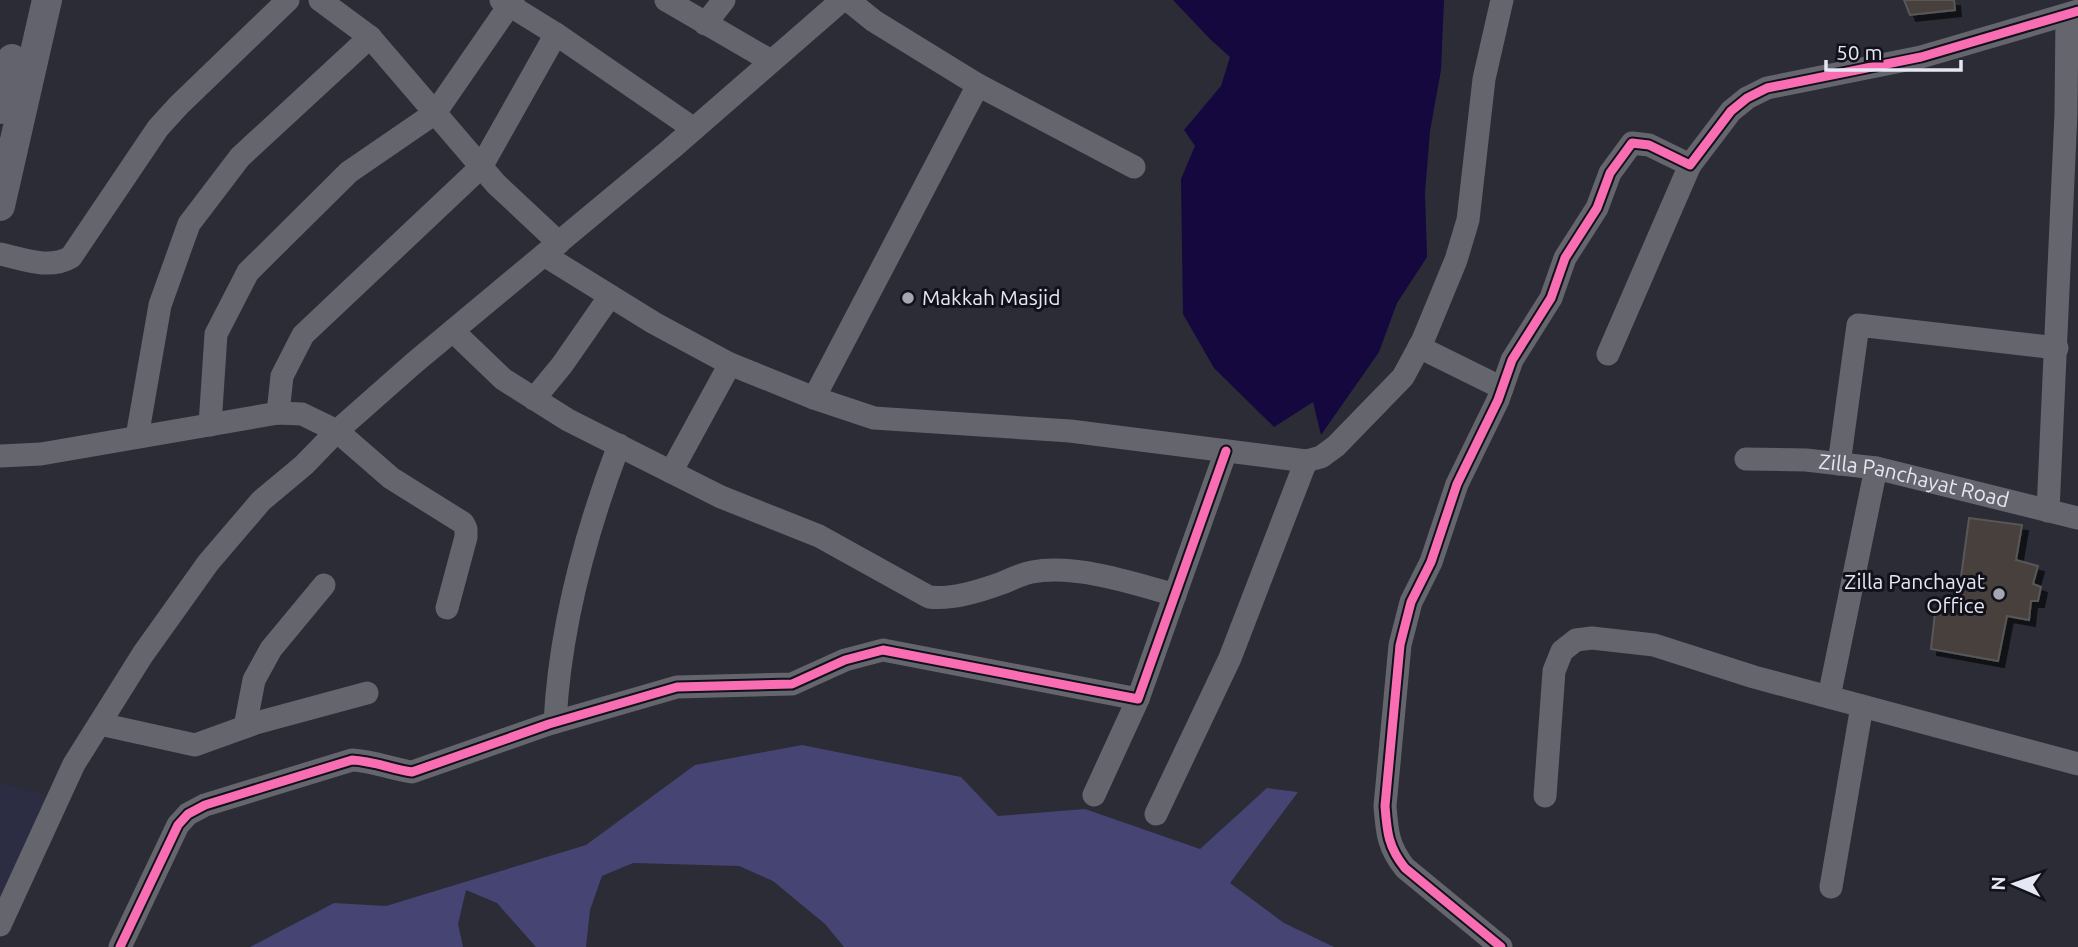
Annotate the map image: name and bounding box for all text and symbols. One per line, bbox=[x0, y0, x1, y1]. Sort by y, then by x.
scale bar bbox=[1826, 28, 1961, 72]
text: 50 m bbox=[1836, 40, 1883, 64]
place label: Makkah Masjid bbox=[922, 285, 1060, 309]
marker: Makkah Masjid bbox=[900, 290, 916, 306]
street label: Zilla Panchayat Road bbox=[1818, 449, 2012, 511]
place label: Zilla Panchayat Office bbox=[1844, 569, 1985, 617]
marker: Zilla Panchayat Office bbox=[1991, 586, 2007, 602]
north arrow bbox=[1980, 849, 2050, 919]
text: N bbox=[1987, 876, 2009, 891]

